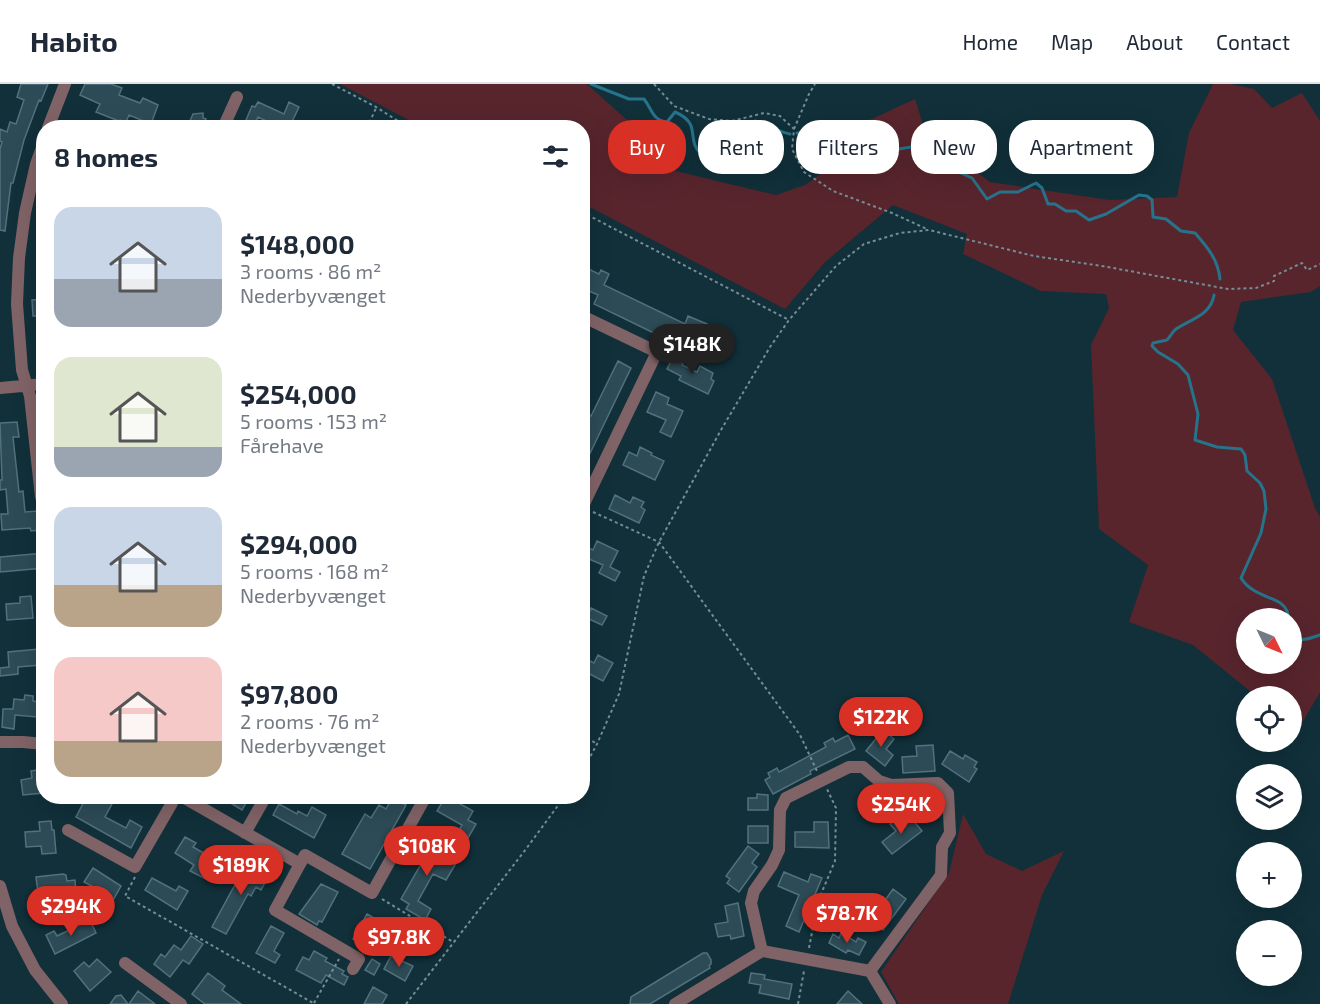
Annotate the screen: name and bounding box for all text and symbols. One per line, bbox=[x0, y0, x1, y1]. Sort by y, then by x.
text: Habito bbox=[30, 24, 118, 58]
text: Home bbox=[962, 29, 1018, 54]
text: Map bbox=[1051, 29, 1093, 54]
text: About bbox=[1126, 29, 1183, 54]
text: Contact bbox=[1216, 29, 1290, 54]
chip: Buy bbox=[608, 120, 686, 174]
chip: Rent bbox=[698, 120, 784, 174]
chip: Filters bbox=[796, 120, 899, 174]
chip: New bbox=[911, 120, 997, 174]
chip: Apartment bbox=[1009, 120, 1154, 174]
icon: filters bbox=[539, 140, 572, 173]
text: 8 homes bbox=[54, 141, 158, 172]
text: $148,000 bbox=[240, 228, 355, 259]
icon: home bbox=[102, 231, 174, 303]
text: 3 rooms · 86 m² bbox=[240, 259, 381, 283]
text: Nederbyvænget bbox=[240, 283, 386, 307]
pin: $148K bbox=[650, 324, 734, 375]
text: $148K bbox=[663, 331, 721, 355]
text: $254,000 bbox=[240, 378, 357, 409]
icon: home bbox=[102, 381, 174, 453]
text: 5 rooms · 153 m² bbox=[240, 409, 387, 433]
text: Fårehave bbox=[240, 433, 324, 457]
text: $294,000 bbox=[240, 528, 358, 559]
icon: home bbox=[102, 531, 174, 603]
text: 5 rooms · 168 m² bbox=[240, 559, 389, 583]
text: Nederbyvænget bbox=[240, 583, 386, 607]
north arrow bbox=[1236, 608, 1302, 674]
map controls bbox=[1236, 608, 1302, 986]
text: $97,800 bbox=[240, 678, 338, 709]
icon: home bbox=[102, 681, 174, 753]
button: locate bbox=[1236, 686, 1302, 752]
pin: $122K bbox=[839, 697, 923, 748]
text: $122K bbox=[853, 704, 909, 728]
text: 2 rooms · 76 m² bbox=[240, 709, 379, 733]
text: Nederbyvænget bbox=[240, 733, 386, 757]
button: layers bbox=[1236, 764, 1302, 830]
pin: $254K bbox=[859, 784, 943, 835]
text: $254K bbox=[871, 791, 931, 815]
pin: $108K bbox=[385, 826, 469, 877]
text: $108K bbox=[398, 833, 456, 857]
button: + bbox=[1236, 842, 1302, 908]
pin: $189K bbox=[199, 845, 283, 896]
text: $189K bbox=[212, 852, 270, 876]
pin: $294K bbox=[29, 886, 113, 937]
text: $294K bbox=[41, 893, 101, 917]
pin: $78.7K bbox=[798, 893, 896, 944]
text: $78.7K bbox=[816, 900, 878, 924]
pin: $97.8K bbox=[350, 917, 448, 968]
button: − bbox=[1236, 920, 1302, 986]
text: $97.8K bbox=[367, 924, 431, 948]

